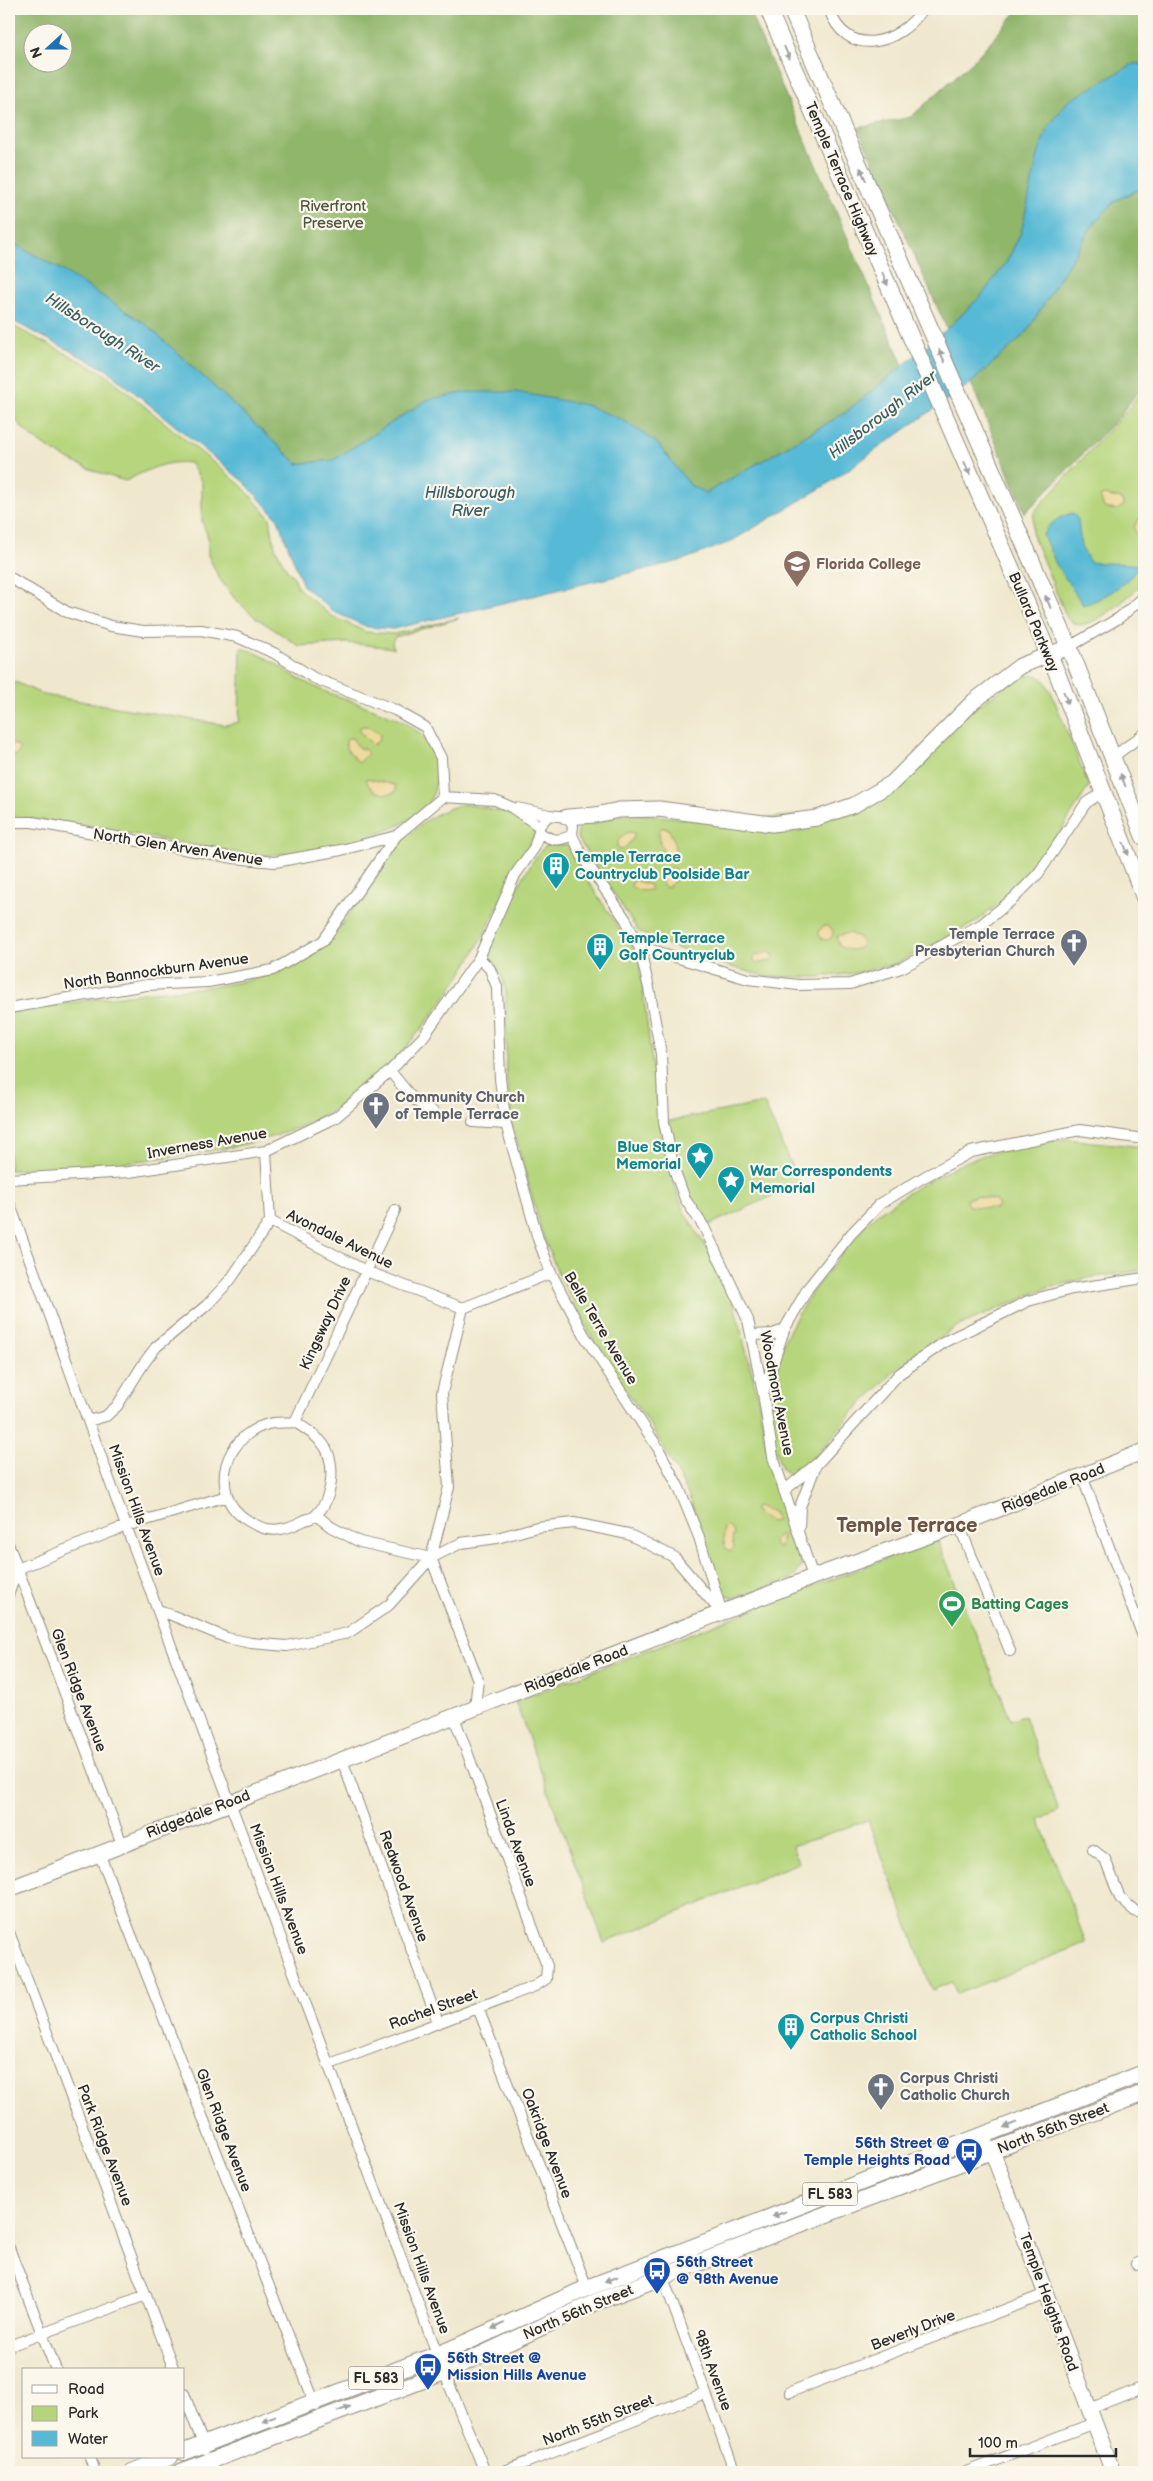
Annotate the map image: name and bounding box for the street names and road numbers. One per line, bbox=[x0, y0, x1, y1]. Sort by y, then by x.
street label: Temple Terrace Highway bbox=[800, 99, 883, 260]
street label: Bullard Parkway bbox=[1004, 569, 1063, 675]
street label: North Glen Arven Avenue bbox=[92, 825, 264, 870]
street label: North Bannockburn Avenue bbox=[62, 949, 250, 994]
street label: Inverness Avenue bbox=[146, 1124, 268, 1163]
street label: Avondale Avenue bbox=[283, 1205, 396, 1274]
street label: Belle Terre Avenue bbox=[559, 1268, 642, 1388]
street label: Kingsway Drive bbox=[295, 1273, 355, 1373]
street label: Woodmont Avenue bbox=[755, 1329, 798, 1457]
street label: Mission Hills Avenue bbox=[104, 1442, 169, 1579]
street label: Ridgedale Road bbox=[999, 1459, 1108, 1518]
street label: Glen Ridge Avenue bbox=[46, 1626, 111, 1755]
street label: Ridgedale Road bbox=[521, 1641, 631, 1698]
street label: Ridgedale Road bbox=[143, 1786, 253, 1843]
street label: Linda Avenue bbox=[491, 1797, 540, 1890]
street label: Mission Hills Avenue bbox=[245, 1821, 312, 1957]
street label: Redwood Avenue bbox=[374, 1828, 433, 1945]
street label: Rachel Street bbox=[386, 1985, 480, 2034]
street label: Glen Ridge Avenue bbox=[191, 2066, 256, 2195]
street label: Park Ridge Avenue bbox=[73, 2082, 137, 2209]
street label: Oakridge Avenue bbox=[517, 2085, 576, 2201]
street label: North 56th Street bbox=[995, 2098, 1112, 2158]
road number: FL 583 bbox=[802, 2182, 858, 2206]
street label: Mission Hills Avenue bbox=[389, 2200, 454, 2337]
street label: Temple Heights Road bbox=[1015, 2230, 1082, 2374]
street label: North 56th Street bbox=[520, 2281, 637, 2344]
street label: Beverly Drive bbox=[868, 2306, 958, 2355]
street label: 98th Avenue bbox=[689, 2327, 736, 2413]
road number: FL 583 bbox=[348, 2366, 404, 2390]
street label: North 55th Street bbox=[540, 2390, 657, 2450]

